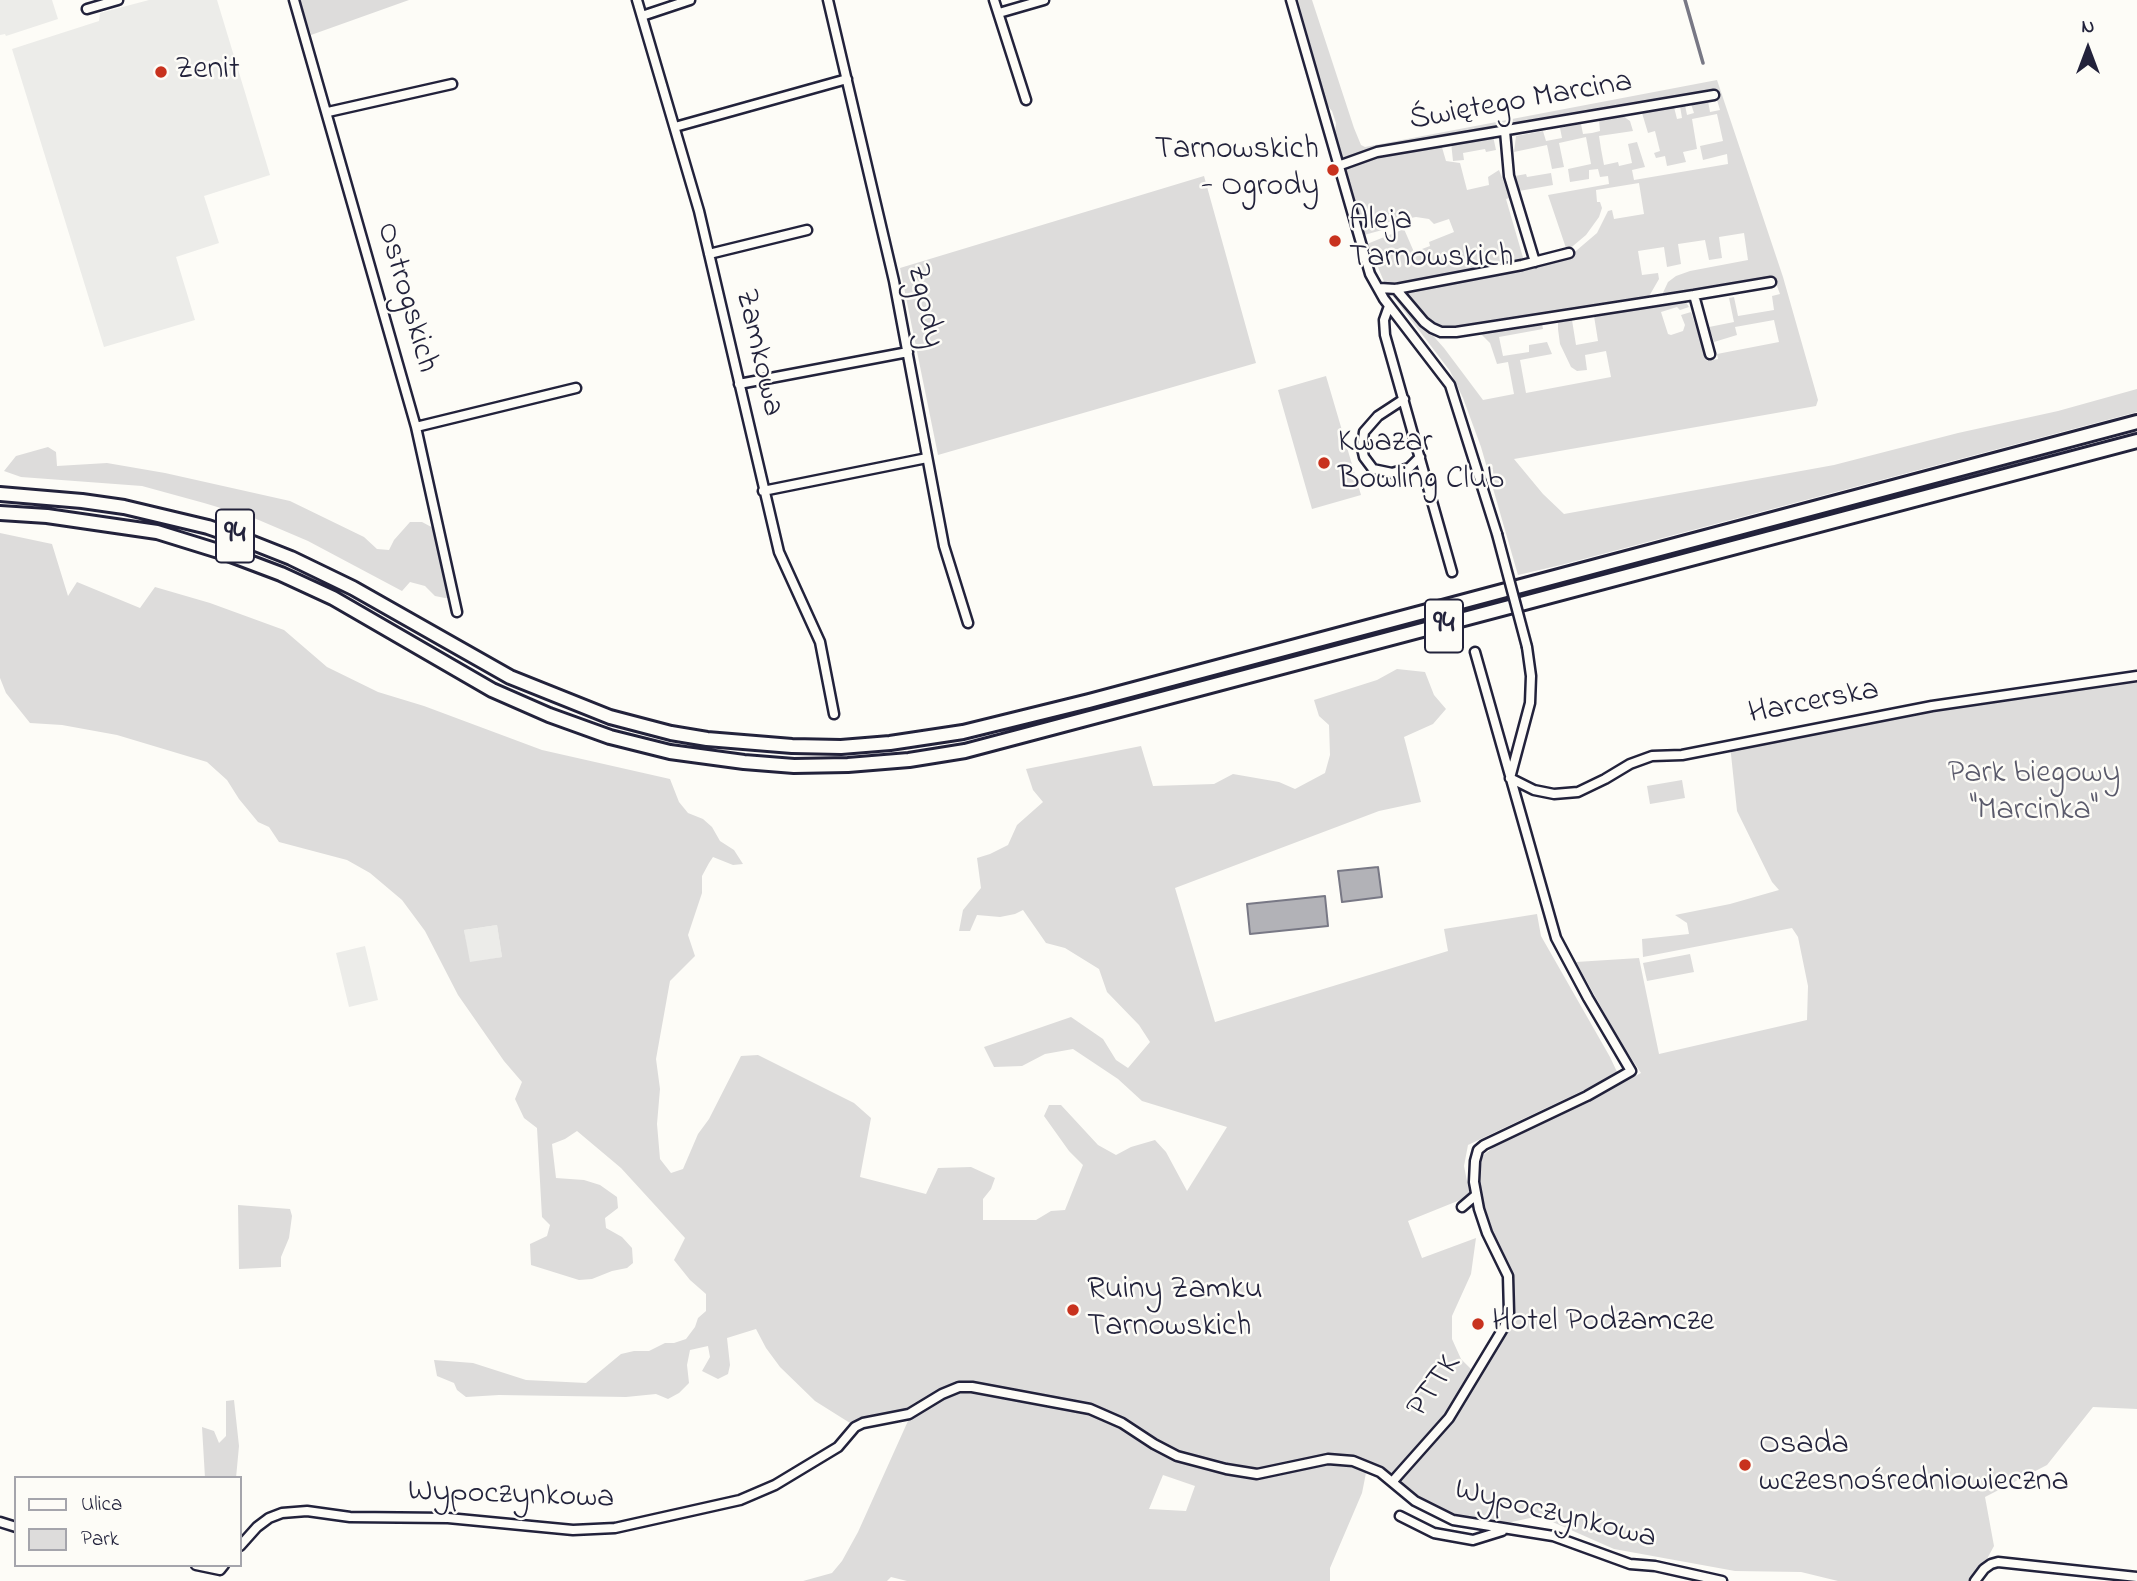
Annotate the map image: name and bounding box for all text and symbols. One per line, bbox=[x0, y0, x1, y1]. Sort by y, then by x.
north arrow bbox=[2053, 14, 2123, 84]
text: N bbox=[2082, 14, 2094, 41]
place label: Zenit bbox=[175, 53, 240, 91]
marker: Zenit bbox=[153, 64, 169, 80]
street label: Świętego Marcina bbox=[1407, 65, 1635, 141]
place label: Tarnowskich - Ogrody bbox=[1155, 133, 1319, 208]
marker: Tarnowskich - Ogrody bbox=[1325, 162, 1341, 178]
place label: Aleja Tarnowskich bbox=[1349, 204, 1513, 279]
street label: Ostrogskich bbox=[365, 218, 445, 378]
marker: Aleja Tarnowskich bbox=[1327, 233, 1343, 249]
street label: Zgody bbox=[895, 260, 951, 352]
street label: Zamkowa bbox=[724, 286, 790, 420]
place label: Kwazar Bowling Club bbox=[1338, 426, 1504, 501]
marker: Kwazar Bowling Club bbox=[1316, 455, 1332, 471]
road number: 94 bbox=[216, 509, 254, 562]
road number: 94 bbox=[1425, 600, 1463, 652]
street label: Harcerska bbox=[1746, 673, 1882, 735]
park label: Park biegowy "Marcinka" bbox=[1948, 757, 2120, 832]
place label: Ruiny Zamku Tarnowskich bbox=[1087, 1273, 1263, 1348]
marker: Ruiny Zamku Tarnowskich bbox=[1065, 1302, 1081, 1318]
place label: Hotel Podzamcze bbox=[1492, 1305, 1714, 1343]
marker: Hotel Podzamcze bbox=[1470, 1316, 1486, 1332]
street label: PTTK bbox=[1401, 1348, 1471, 1426]
place label: Osada wczesnośredniowieczna bbox=[1759, 1428, 2069, 1503]
marker: Osada wczesnośredniowieczna bbox=[1737, 1457, 1753, 1473]
street label: Wypoczynkowa bbox=[1450, 1472, 1660, 1560]
street label: Wypoczynkowa bbox=[407, 1474, 615, 1520]
legend bbox=[14, 1476, 242, 1567]
text: Ulica bbox=[81, 1490, 122, 1520]
text: Park bbox=[81, 1525, 119, 1555]

